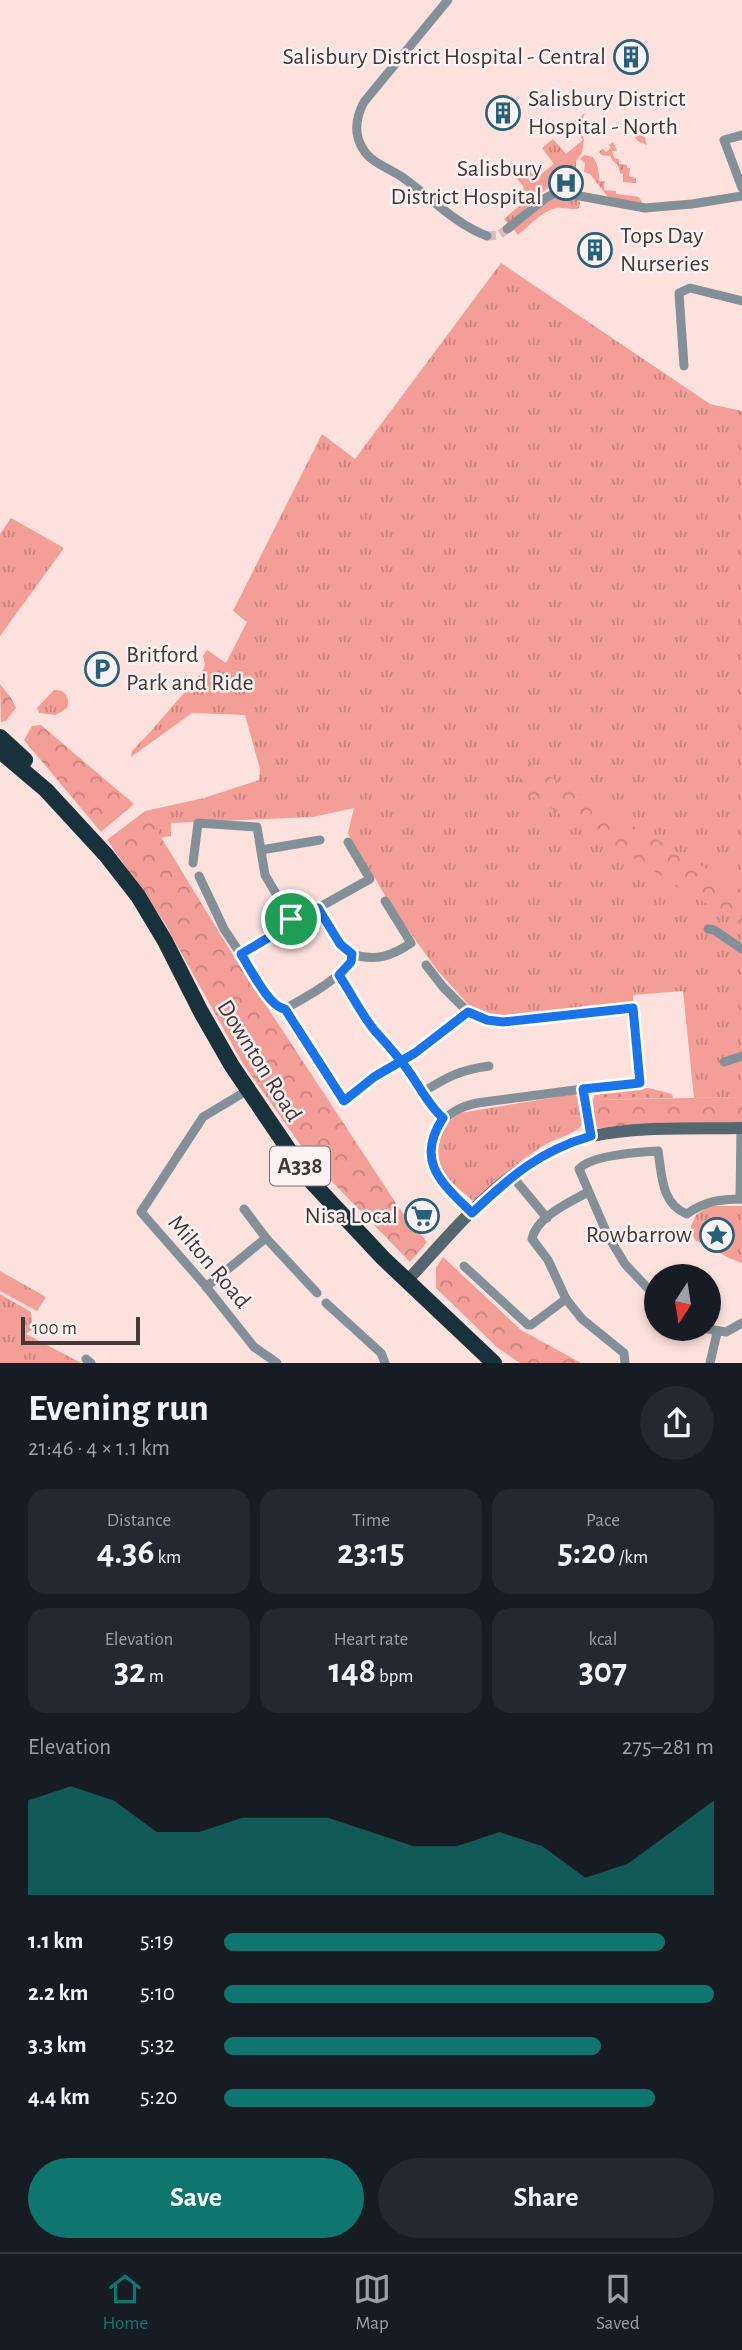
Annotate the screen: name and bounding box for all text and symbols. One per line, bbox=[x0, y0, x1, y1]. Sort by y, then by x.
building icon: Salisbury District Hospital - Central bbox=[612, 38, 650, 76]
place label: Salisbury District Hospital - Central bbox=[282, 45, 606, 69]
place label: Salisbury District Hospital - North bbox=[528, 87, 686, 139]
building icon: Salisbury District Hospital - North bbox=[484, 94, 522, 132]
place label: Salisbury District Hospital bbox=[390, 157, 542, 209]
hospital icon: Salisbury District Hospital bbox=[547, 164, 585, 202]
place label: Tops Day Nurseries bbox=[620, 224, 709, 276]
building icon: Tops Day Nurseries bbox=[576, 231, 614, 269]
place label: Britford Park and Ride bbox=[126, 643, 254, 695]
parking icon: Britford Park and Ride bbox=[83, 650, 121, 688]
pin bbox=[261, 889, 321, 949]
icon: arrive bbox=[272, 900, 310, 938]
street label: Downton Road bbox=[212, 996, 306, 1126]
road number: A338 bbox=[270, 1147, 330, 1186]
supermarket icon: Nisa Local bbox=[403, 1197, 441, 1235]
place label: Nisa Local bbox=[304, 1204, 398, 1228]
street label: Milton Road bbox=[163, 1211, 255, 1313]
place icon: Rowbarrow bbox=[698, 1216, 736, 1254]
place label: Rowbarrow bbox=[586, 1223, 692, 1247]
north arrow bbox=[644, 1264, 721, 1340]
map controls bbox=[644, 1264, 721, 1341]
scale bar bbox=[21, 1314, 140, 1346]
text: 100 m bbox=[32, 1319, 77, 1338]
button: share bbox=[640, 1386, 714, 1460]
text: Evening run bbox=[28, 1390, 209, 1428]
text: 21:46 · 4 × 1.1 km bbox=[28, 1437, 170, 1460]
text: Distance bbox=[107, 1511, 171, 1530]
text: Time bbox=[352, 1511, 390, 1530]
text: Pace bbox=[586, 1511, 620, 1530]
text: 4.36 bbox=[97, 1535, 154, 1570]
text: 23:15 bbox=[337, 1535, 405, 1570]
text: 5:20 bbox=[558, 1535, 616, 1570]
text: km bbox=[154, 1548, 181, 1567]
text: /km bbox=[616, 1548, 648, 1567]
text: Elevation bbox=[105, 1630, 173, 1649]
text: Heart rate bbox=[334, 1630, 408, 1649]
text: kcal bbox=[589, 1630, 617, 1649]
text: 32 bbox=[114, 1654, 146, 1689]
text: 148 bbox=[328, 1654, 376, 1689]
text: 307 bbox=[579, 1654, 627, 1689]
text: m bbox=[146, 1667, 164, 1686]
text: bpm bbox=[376, 1667, 414, 1686]
text: Elevation bbox=[28, 1736, 111, 1759]
text: 275–281 m bbox=[622, 1736, 714, 1759]
text: 1.1 km bbox=[28, 1930, 83, 1953]
text: 5:19 bbox=[140, 1930, 174, 1953]
text: 2.2 km bbox=[28, 1982, 88, 2005]
text: 5:10 bbox=[140, 1982, 175, 2005]
text: 3.3 km bbox=[28, 2034, 87, 2057]
text: 5:32 bbox=[140, 2034, 175, 2057]
text: 4.4 km bbox=[28, 2086, 90, 2109]
text: 5:20 bbox=[140, 2086, 178, 2109]
button: Save bbox=[28, 2158, 364, 2238]
button: Share bbox=[378, 2158, 714, 2238]
tab: Home bbox=[102, 2270, 148, 2335]
tab: Map bbox=[353, 2270, 391, 2335]
tab: Saved bbox=[596, 2270, 640, 2335]

